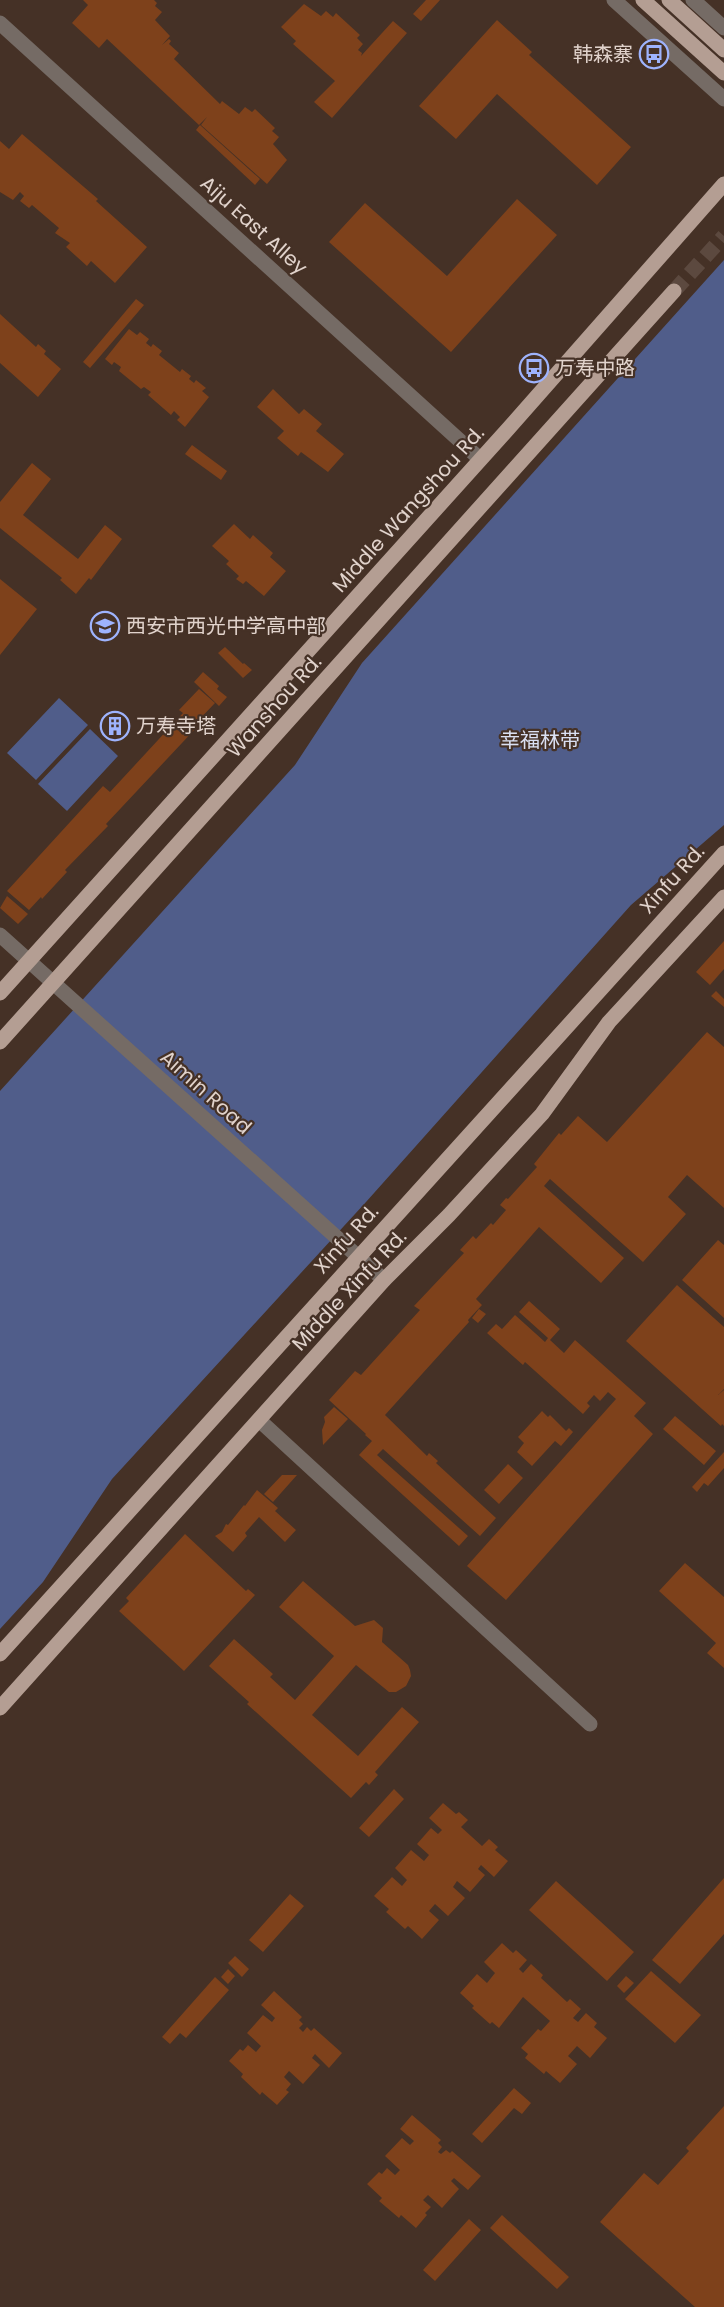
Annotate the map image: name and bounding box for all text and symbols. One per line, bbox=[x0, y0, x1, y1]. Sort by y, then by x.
bus stop icon: 韩森寨 bbox=[638, 38, 670, 70]
place label: 韩森寨 bbox=[573, 40, 633, 68]
street label: Aiju East Alley bbox=[194, 169, 314, 281]
bus stop icon: 万寿中路 bbox=[518, 352, 550, 384]
place label: 万寿中路 bbox=[555, 354, 635, 382]
street label: Middle Wangshou Rd. bbox=[326, 420, 490, 598]
school or university icon: 西安市西光中学高中部 bbox=[89, 610, 121, 642]
place label: 西安市西光中学高中部 bbox=[126, 612, 326, 640]
street label: Wanshou Rd. bbox=[220, 648, 328, 764]
building icon: 万寿寺塔 bbox=[99, 710, 131, 742]
place label: 万寿寺塔 bbox=[136, 712, 216, 740]
park label: 幸福林带 bbox=[500, 726, 580, 754]
street label: Xinfu Rd. bbox=[633, 838, 711, 920]
street label: Aimin Road bbox=[154, 1043, 258, 1141]
street label: Xinfu Rd. bbox=[307, 1198, 385, 1280]
street label: Middle Xinfu Rd. bbox=[285, 1223, 413, 1357]

